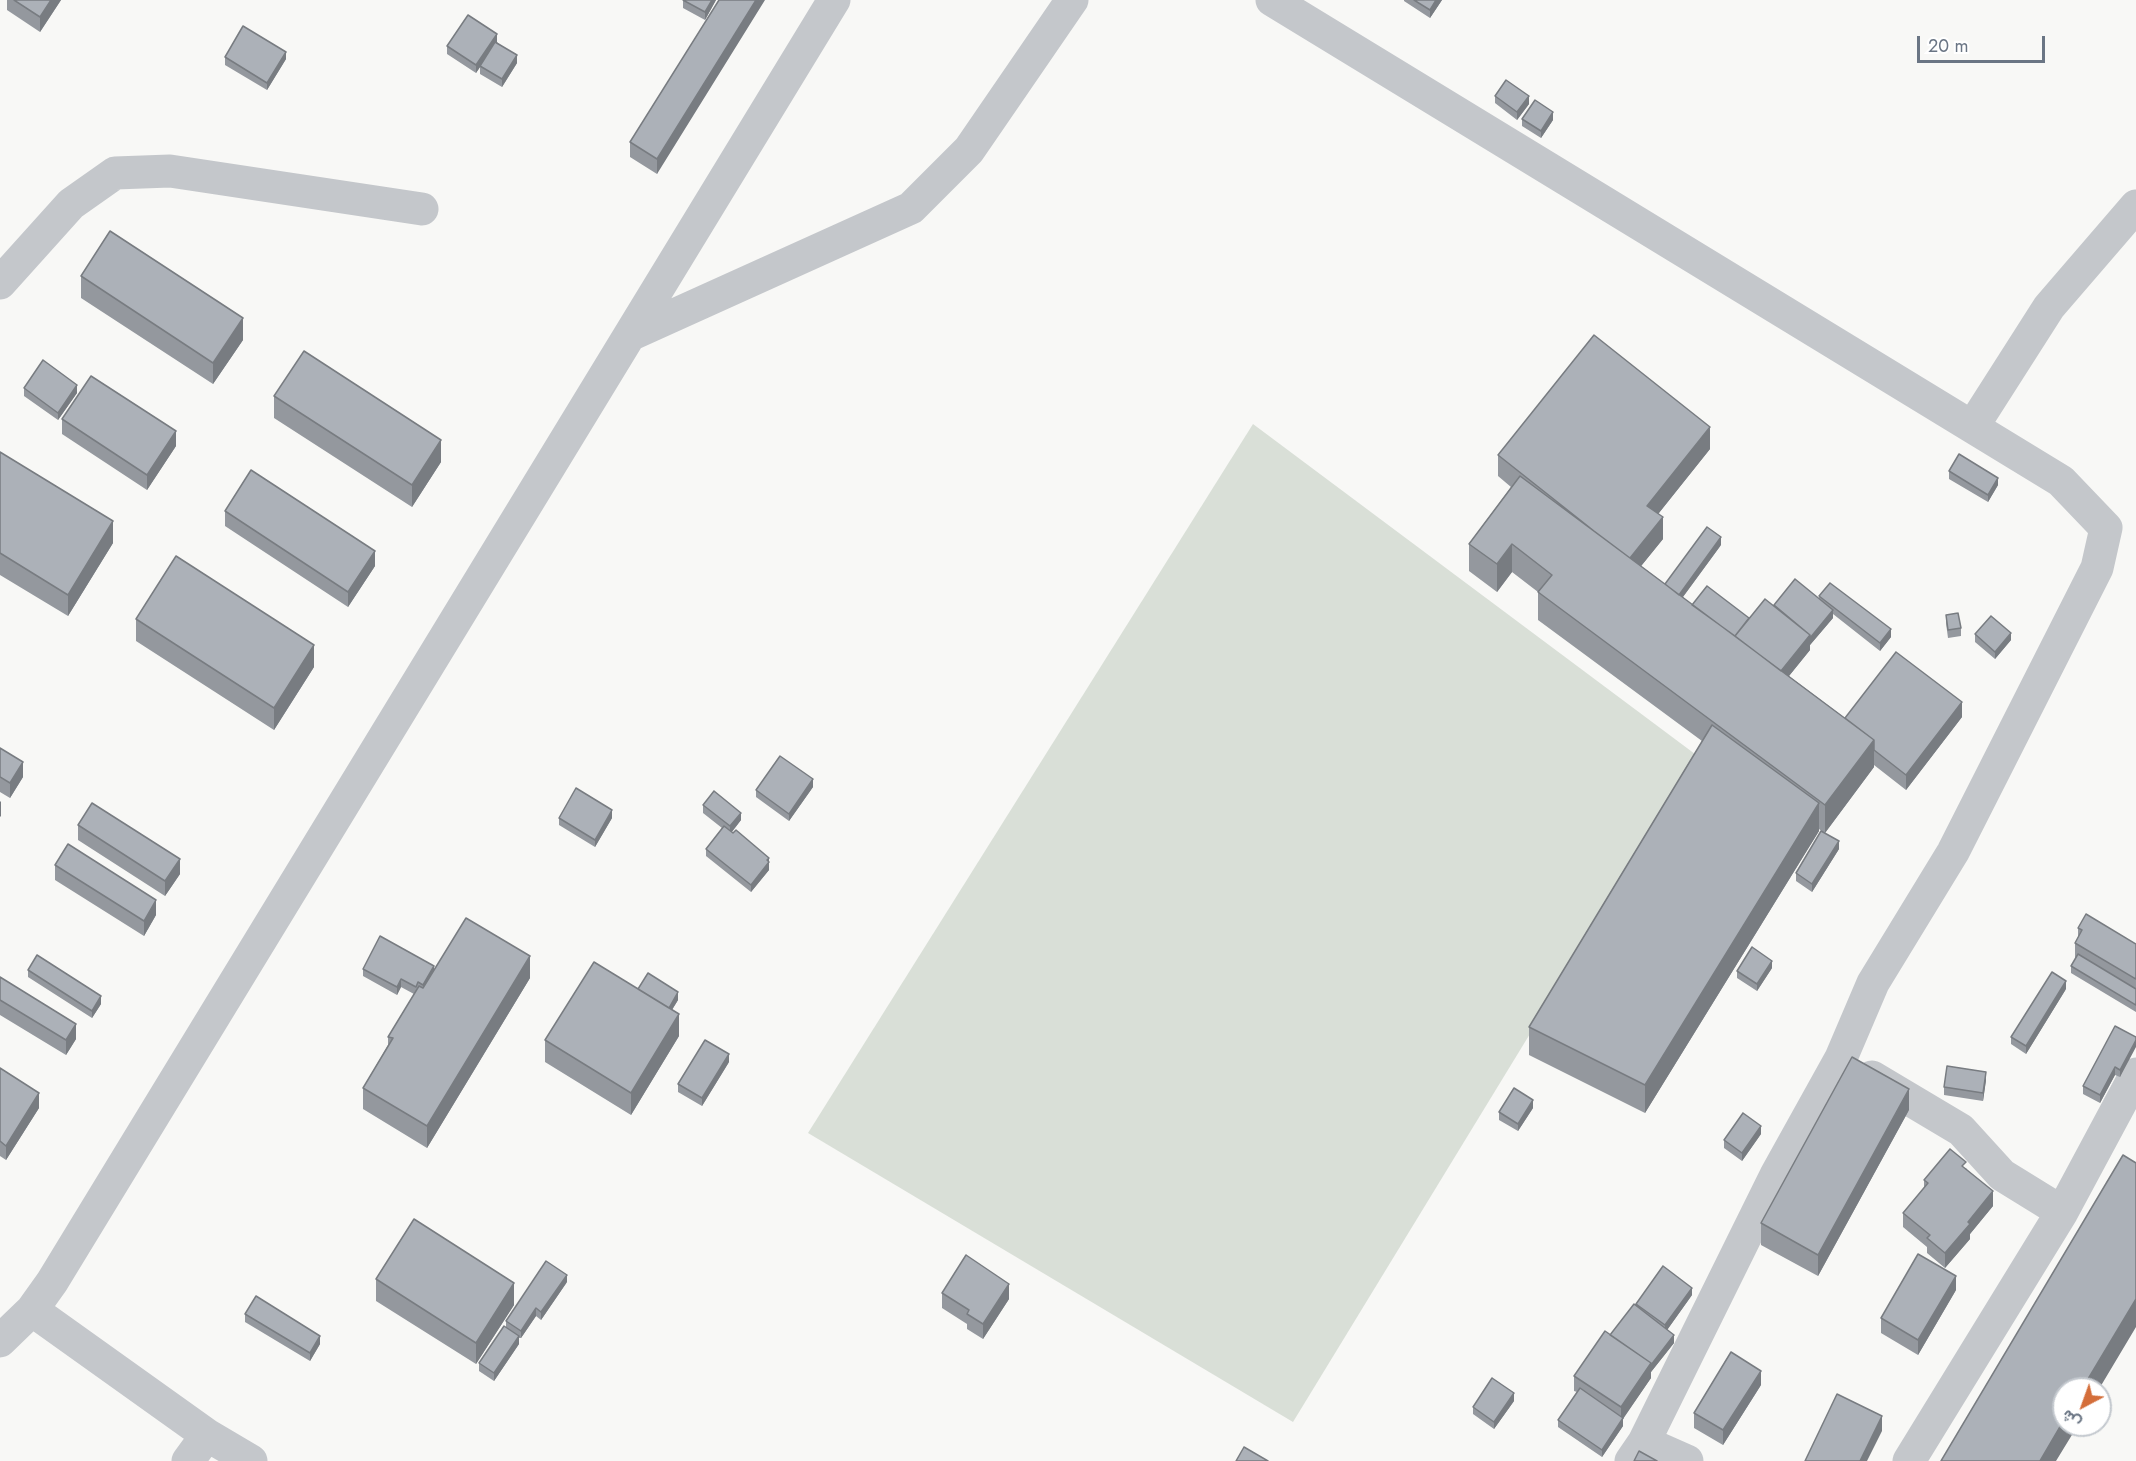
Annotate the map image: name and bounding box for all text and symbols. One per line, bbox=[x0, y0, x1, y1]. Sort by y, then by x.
scale bar bbox=[1920, 24, 2048, 62]
text: 20 m bbox=[1928, 33, 1968, 59]
north arrow bbox=[2052, 1377, 2112, 1437]
text: ش bbox=[2056, 1404, 2086, 1434]

